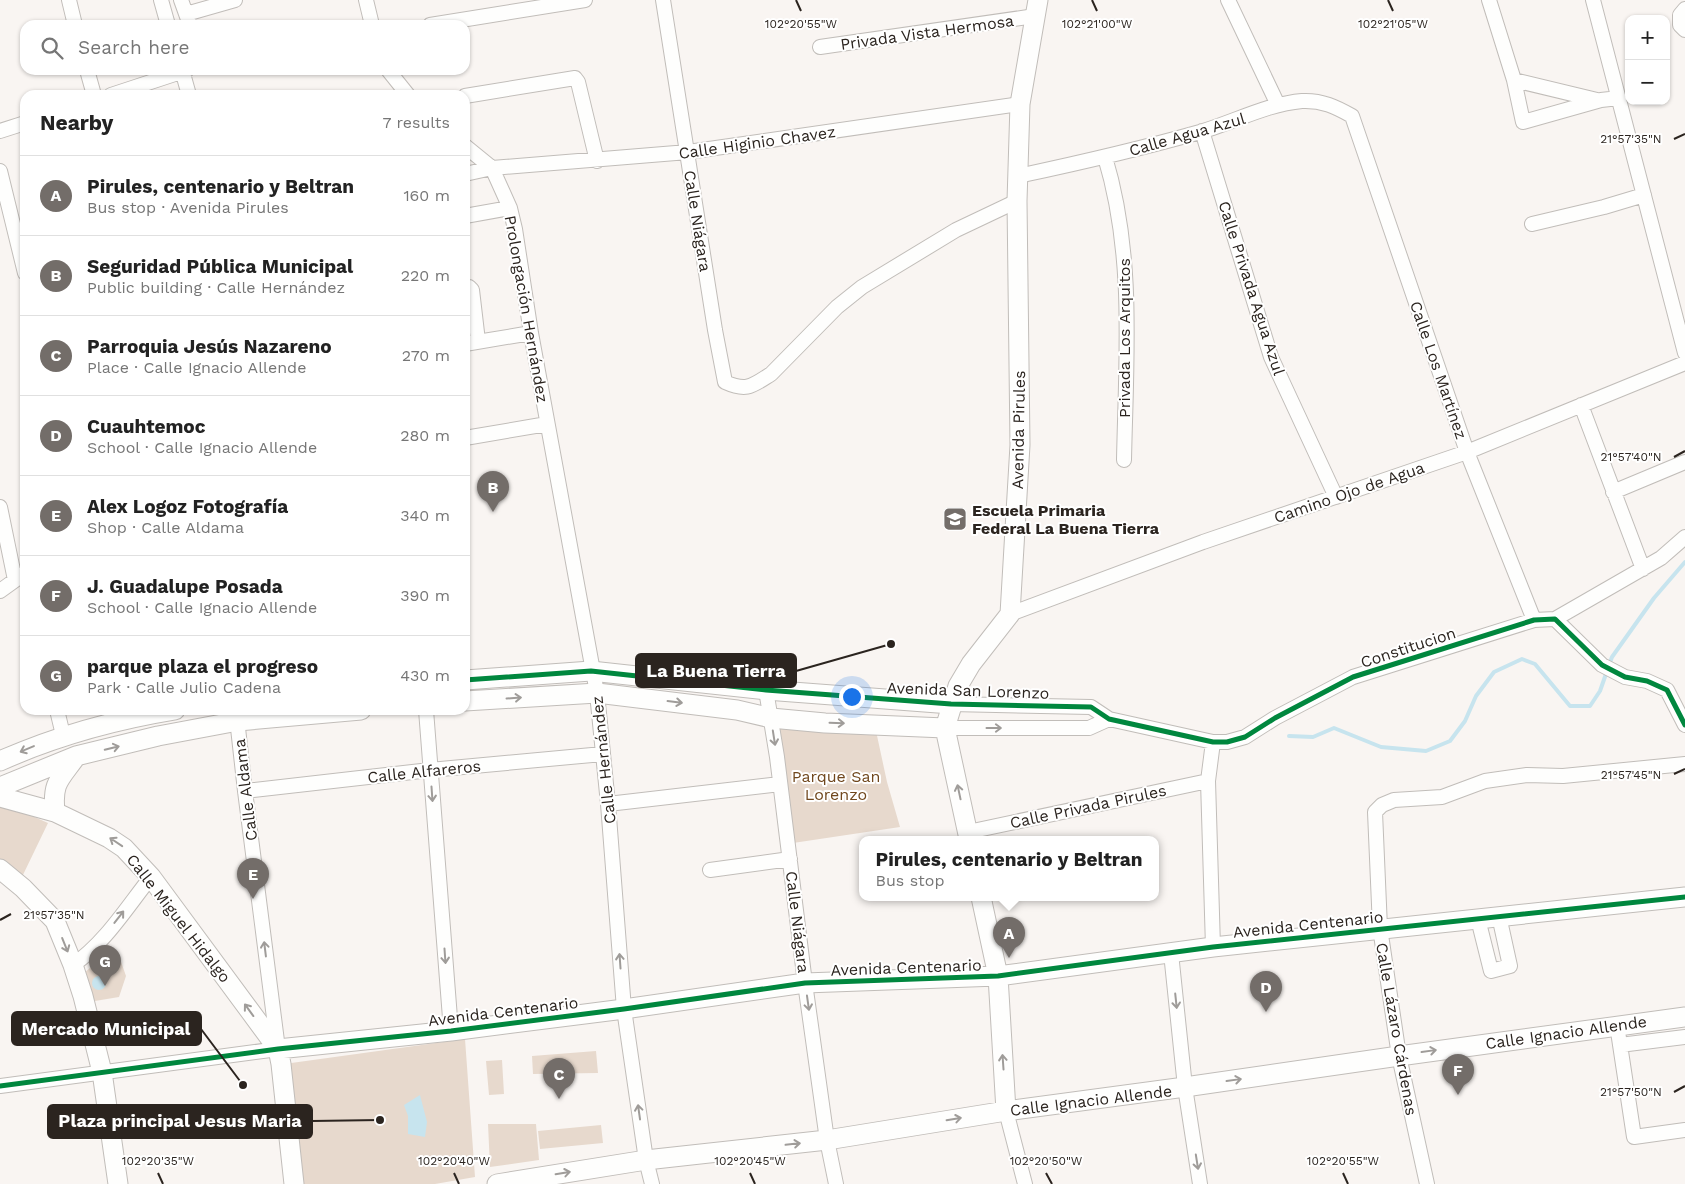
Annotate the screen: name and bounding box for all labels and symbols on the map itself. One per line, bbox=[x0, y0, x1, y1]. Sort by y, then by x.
street label: Privada Vista Hermosa bbox=[839, 11, 1015, 54]
text: 102°20'55"W bbox=[765, 17, 838, 31]
text: 102°21'00"W bbox=[1062, 17, 1133, 31]
text: 102°21'05"W bbox=[1358, 17, 1428, 31]
street label: Calle Agua Azul bbox=[1127, 109, 1248, 160]
street label: Calle Higinio Chavez bbox=[677, 122, 837, 163]
text: 21°57'35"N bbox=[1600, 132, 1662, 146]
street label: Calle Niágara bbox=[680, 169, 715, 273]
street label: Calle Privada Agua Azul bbox=[1214, 199, 1289, 378]
street label: Prolongación Hernández bbox=[501, 214, 552, 404]
street label: Privada Los Arquitos bbox=[1115, 258, 1134, 418]
street label: Calle Los Martínez bbox=[1406, 299, 1471, 442]
street label: Avenida Pirules bbox=[1008, 370, 1029, 490]
text: 21°57'40"N bbox=[1600, 450, 1662, 464]
street label: Camino Ojo de Agua bbox=[1271, 458, 1427, 527]
pin: B bbox=[477, 471, 509, 512]
place label: Escuela Primaria Federal La Buena Tierra bbox=[972, 501, 1160, 538]
school or university icon: Escuela Primaria Federal La Buena Tierra bbox=[942, 506, 968, 532]
street label: Constitucion bbox=[1358, 623, 1458, 672]
callout: La Buena Tierra bbox=[636, 654, 796, 687]
text: La Buena Tierra bbox=[646, 660, 786, 681]
street label: Avenida San Lorenzo bbox=[886, 678, 1050, 703]
your location bbox=[839, 684, 865, 710]
one-way arrow bbox=[505, 694, 521, 703]
street label: Calle Hernández bbox=[587, 695, 620, 825]
one-way arrow bbox=[667, 697, 683, 707]
one-way arrow bbox=[829, 719, 845, 728]
one-way arrow bbox=[986, 723, 1002, 733]
one-way arrow bbox=[770, 730, 780, 746]
street label: Calle Aldama bbox=[230, 738, 261, 842]
one-way arrow bbox=[103, 743, 119, 752]
one-way arrow bbox=[20, 745, 35, 755]
street label: Calle Alfareros bbox=[366, 756, 482, 787]
park label: Parque San Lorenzo bbox=[792, 767, 880, 804]
text: 21°57'45"N bbox=[1601, 768, 1661, 782]
street label: Calle Privada Pirules bbox=[1008, 781, 1168, 832]
one-way arrow bbox=[954, 784, 963, 800]
one-way arrow bbox=[427, 785, 437, 801]
one-way arrow bbox=[109, 837, 123, 847]
street label: Calle Miguel Hidalgo bbox=[123, 850, 235, 986]
pin: E bbox=[237, 858, 269, 899]
street label: Calle Niágara bbox=[782, 870, 813, 974]
street label: Avenida Centenario bbox=[1232, 907, 1384, 942]
text: 21°57'35"N bbox=[23, 908, 85, 922]
one-way arrow bbox=[113, 911, 124, 924]
pin: A bbox=[993, 917, 1025, 958]
one-way arrow bbox=[60, 937, 70, 952]
one-way arrow bbox=[260, 941, 270, 957]
street label: Calle Lázaro Cárdenas bbox=[1372, 941, 1421, 1117]
pin: G bbox=[89, 945, 121, 986]
one-way arrow bbox=[440, 947, 450, 963]
one-way arrow bbox=[615, 953, 625, 969]
street label: Avenida Centenario bbox=[830, 955, 982, 980]
pin: D bbox=[1250, 971, 1282, 1012]
street label: Avenida Centenario bbox=[427, 993, 579, 1030]
one-way arrow bbox=[1171, 993, 1181, 1009]
one-way arrow bbox=[803, 995, 813, 1011]
one-way arrow bbox=[243, 1004, 254, 1017]
callout: Mercado Municipal bbox=[12, 1012, 201, 1045]
street label: Calle Ignacio Allende bbox=[1484, 1012, 1648, 1053]
text: Mercado Municipal bbox=[22, 1018, 191, 1039]
one-way arrow bbox=[1421, 1046, 1437, 1056]
one-way arrow bbox=[999, 1054, 1008, 1070]
pin: F bbox=[1442, 1054, 1474, 1095]
pin: C bbox=[543, 1058, 575, 1099]
one-way arrow bbox=[1225, 1075, 1241, 1085]
street label: Calle Ignacio Allende bbox=[1009, 1081, 1173, 1120]
text: 21°57'50"N bbox=[1600, 1085, 1662, 1099]
one-way arrow bbox=[634, 1104, 644, 1120]
callout: Plaza principal Jesus Maria bbox=[48, 1105, 312, 1138]
text: Plaza principal Jesus Maria bbox=[58, 1110, 302, 1131]
one-way arrow bbox=[945, 1114, 961, 1124]
one-way arrow bbox=[785, 1139, 801, 1149]
text: 102°20'35"W bbox=[122, 1154, 195, 1168]
text: 102°20'40"W bbox=[418, 1154, 490, 1168]
text: 102°20'45"W bbox=[714, 1154, 786, 1168]
text: 102°20'50"W bbox=[1010, 1154, 1083, 1168]
one-way arrow bbox=[1192, 1154, 1202, 1170]
text: 102°20'55"W bbox=[1307, 1154, 1380, 1168]
one-way arrow bbox=[554, 1168, 570, 1178]

